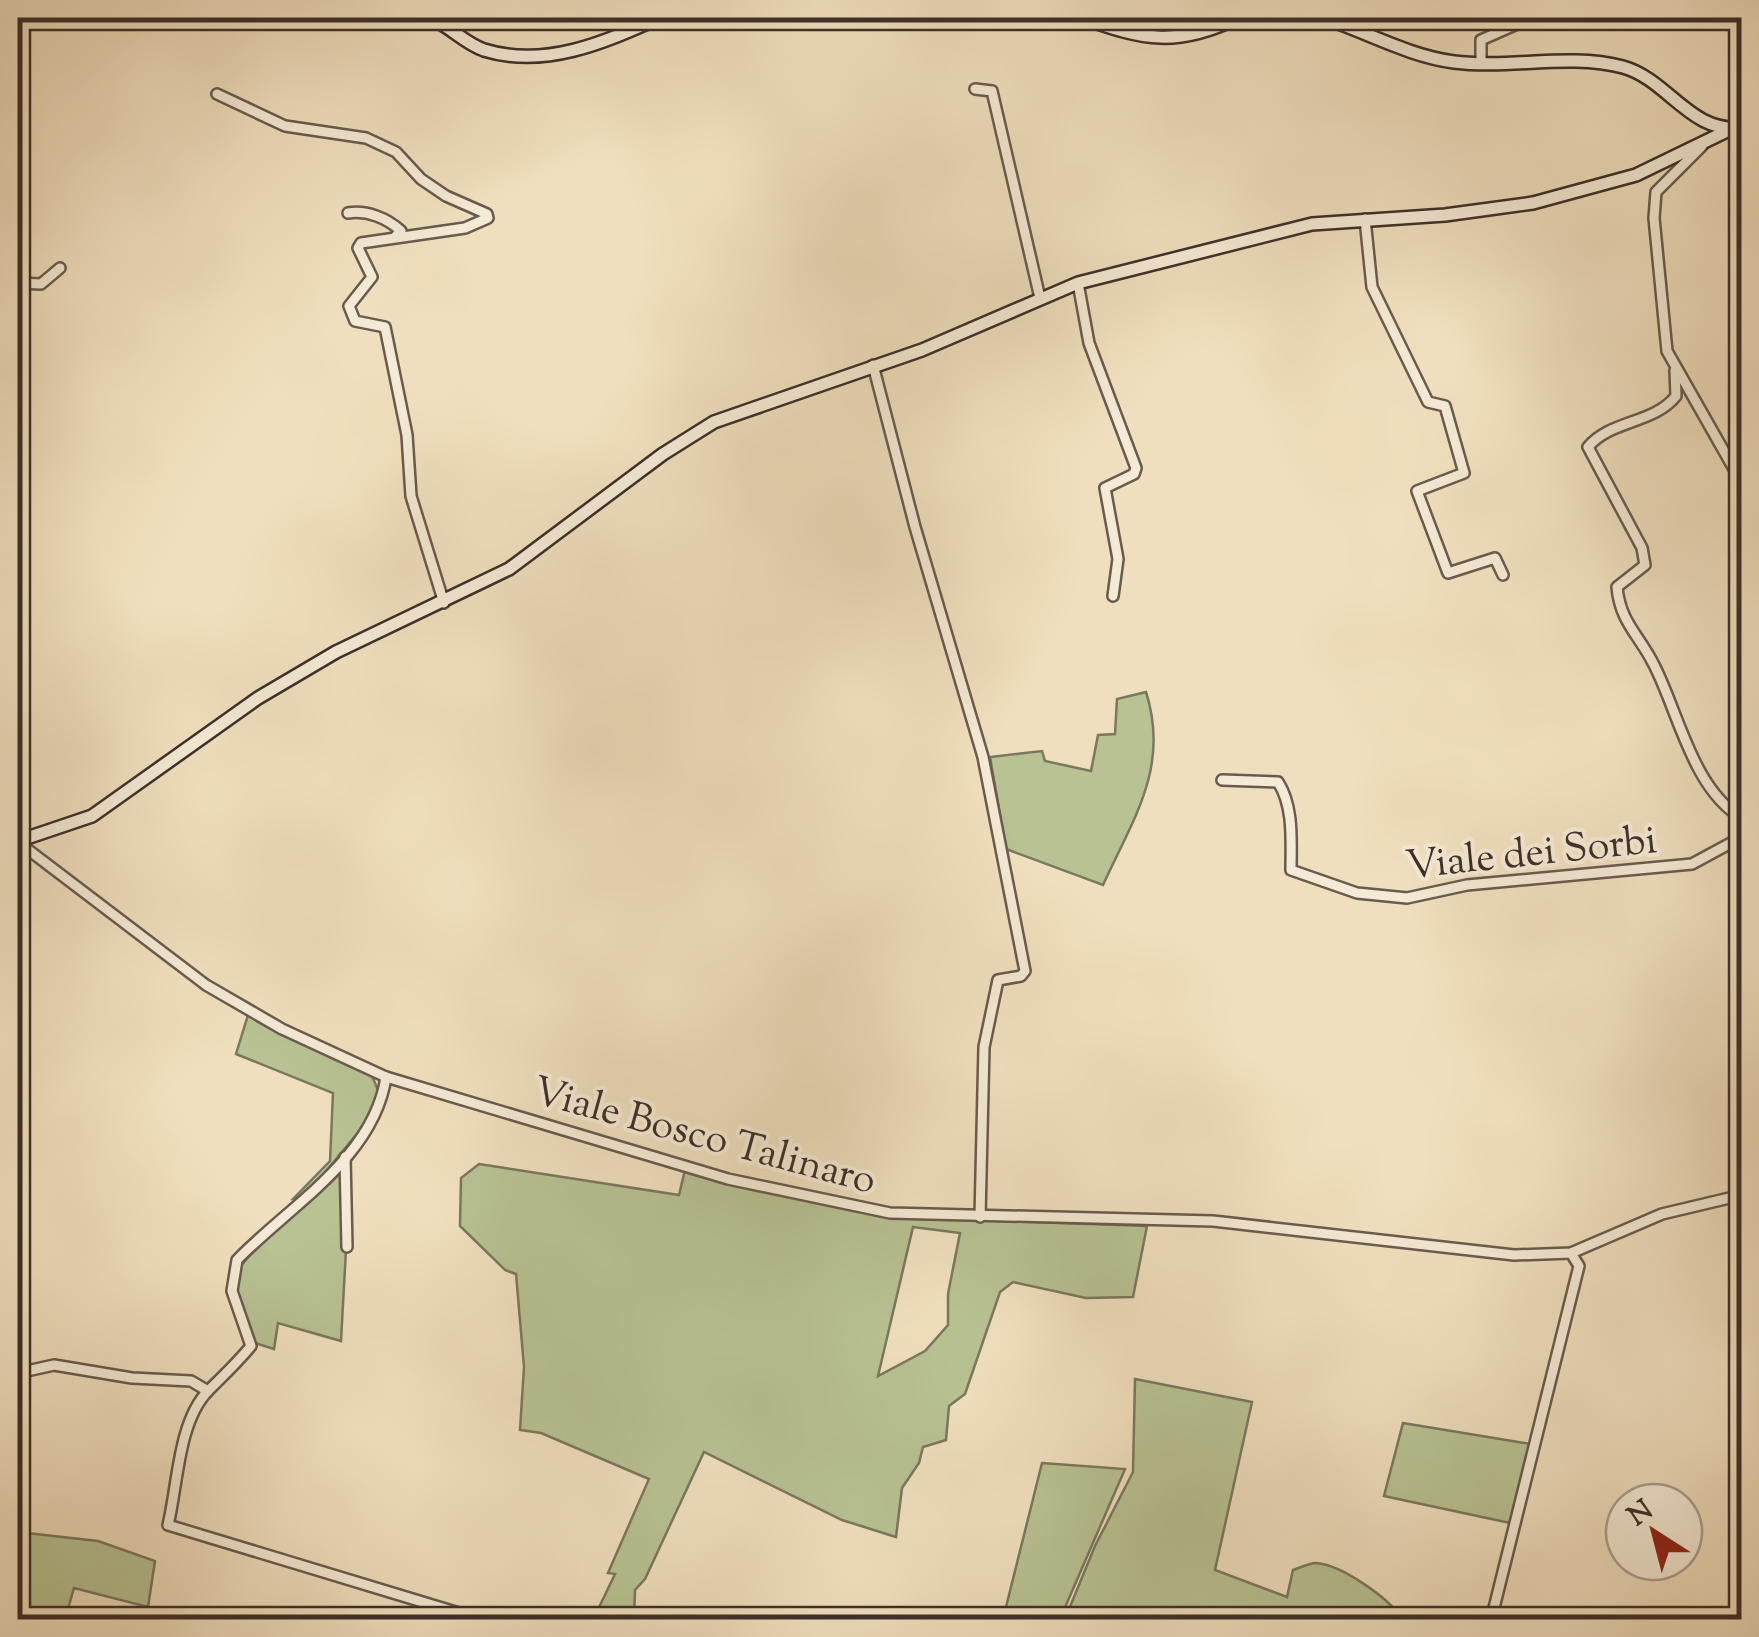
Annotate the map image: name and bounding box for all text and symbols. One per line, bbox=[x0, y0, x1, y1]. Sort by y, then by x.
street label: Viale dei Sorbi bbox=[1403, 814, 1660, 897]
street label: Viale Bosco Talinaro bbox=[526, 1065, 882, 1212]
north arrow bbox=[1604, 1482, 1704, 1582]
text: N bbox=[1620, 1491, 1662, 1537]

